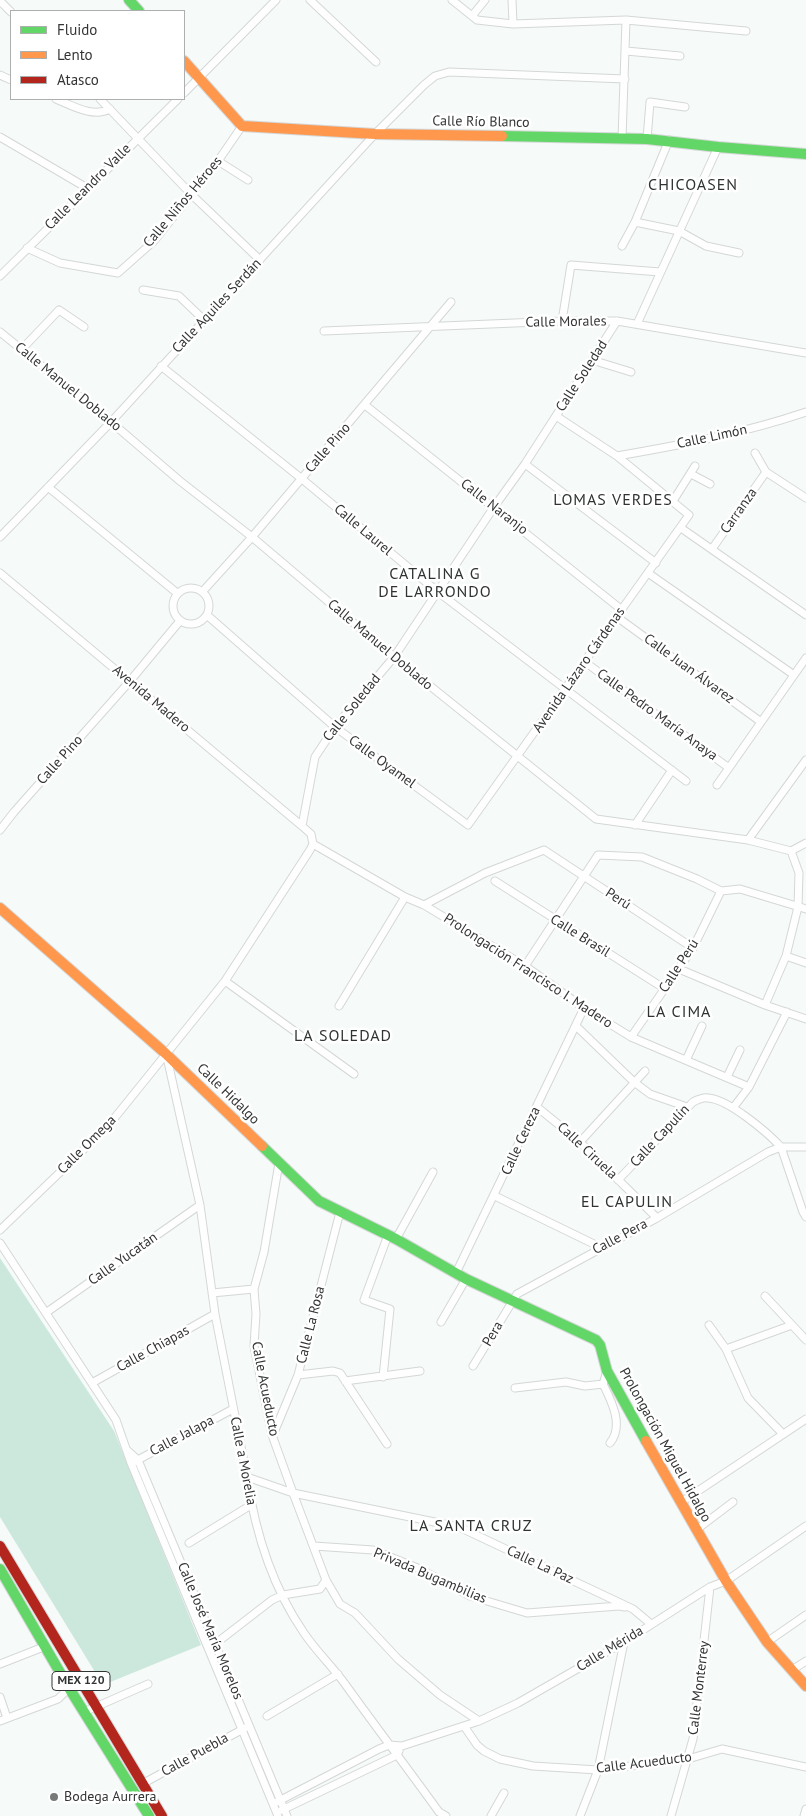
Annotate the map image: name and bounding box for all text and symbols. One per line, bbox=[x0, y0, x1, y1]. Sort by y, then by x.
legend bbox=[10, 10, 185, 100]
text: Fluido bbox=[57, 20, 97, 39]
text: Lento bbox=[57, 45, 93, 64]
text: Atasco bbox=[57, 70, 99, 89]
street label: Calle Río Blanco bbox=[432, 113, 530, 131]
street label: Calle Leandro Valle bbox=[41, 140, 135, 234]
street label: Calle Niños Héroes bbox=[140, 153, 226, 251]
district label: CHICOASEN bbox=[647, 175, 739, 195]
street label: Calle Aquiles Serdán bbox=[169, 255, 265, 357]
street label: Calle Morales bbox=[525, 313, 607, 331]
street label: Calle Soledad bbox=[553, 337, 611, 415]
street label: Calle Manuel Doblado bbox=[11, 339, 125, 435]
street label: Calle Pino bbox=[302, 420, 354, 476]
street label: Calle Limón bbox=[675, 421, 749, 453]
street label: Calle Naranjo bbox=[457, 476, 531, 538]
street label: Carranza bbox=[717, 485, 761, 537]
district label: LOMAS VERDES bbox=[552, 490, 674, 510]
street label: Calle Laurel bbox=[330, 501, 396, 559]
district label: CATALINA G DE LARRONDO bbox=[377, 564, 493, 602]
street label: Calle Manuel Doblado bbox=[324, 596, 436, 694]
street label: Avenida Lázaro Cárdenas bbox=[529, 604, 629, 736]
street label: Calle Juan Álvarez bbox=[641, 631, 737, 707]
street label: Avenida Madero bbox=[109, 662, 193, 736]
street label: Calle Pedro María Anaya bbox=[593, 666, 721, 764]
street label: Calle Soledad bbox=[320, 671, 384, 745]
street label: Calle Pino bbox=[34, 732, 86, 788]
street label: Calle Oyamel bbox=[345, 732, 419, 792]
street label: Perú bbox=[602, 885, 634, 913]
street label: Prolongación Francisco I. Madero bbox=[440, 910, 616, 1032]
street label: Calle Brasil bbox=[547, 911, 613, 961]
street label: Calle Perú bbox=[655, 936, 703, 996]
district label: LA CIMA bbox=[646, 1002, 712, 1022]
district label: LA SOLEDAD bbox=[293, 1026, 393, 1046]
street label: Calle Hidalgo bbox=[193, 1060, 263, 1128]
street label: Calle Capulín bbox=[627, 1101, 693, 1171]
street label: Calle Cereza bbox=[498, 1104, 544, 1178]
street label: Calle Omega bbox=[54, 1112, 120, 1178]
street label: Calle Ciruela bbox=[554, 1119, 620, 1183]
district label: EL CAPULIN bbox=[580, 1192, 674, 1212]
street label: Calle Pera bbox=[590, 1216, 650, 1258]
street label: Calle Yucatán bbox=[85, 1229, 161, 1289]
street label: Calle La Rosa bbox=[293, 1284, 329, 1366]
street label: Pera bbox=[479, 1318, 507, 1350]
street label: Calle Chiapas bbox=[114, 1322, 192, 1376]
street label: Calle Acueducto bbox=[248, 1340, 282, 1438]
street label: Prolongación Miguel Hidalgo bbox=[616, 1365, 714, 1525]
street label: Calle Jalapa bbox=[147, 1412, 217, 1460]
street label: Calle a Morelia bbox=[226, 1415, 260, 1507]
district label: LA SANTA CRUZ bbox=[408, 1516, 534, 1536]
street label: Calle La Paz bbox=[504, 1542, 576, 1588]
street label: Privada Bugambilias bbox=[371, 1545, 489, 1607]
street label: Calle José María Morelos bbox=[174, 1560, 246, 1702]
street label: Calle Mérida bbox=[574, 1623, 646, 1675]
street label: Calle Monterrey bbox=[685, 1640, 713, 1736]
road number: MEX 120 bbox=[52, 1672, 110, 1690]
street label: Calle Puebla bbox=[158, 1730, 232, 1780]
street label: Calle Acueducto bbox=[595, 1749, 693, 1777]
place label: Bodega Aurrera bbox=[64, 1789, 156, 1805]
marker: Bodega Aurrera bbox=[48, 1791, 60, 1803]

